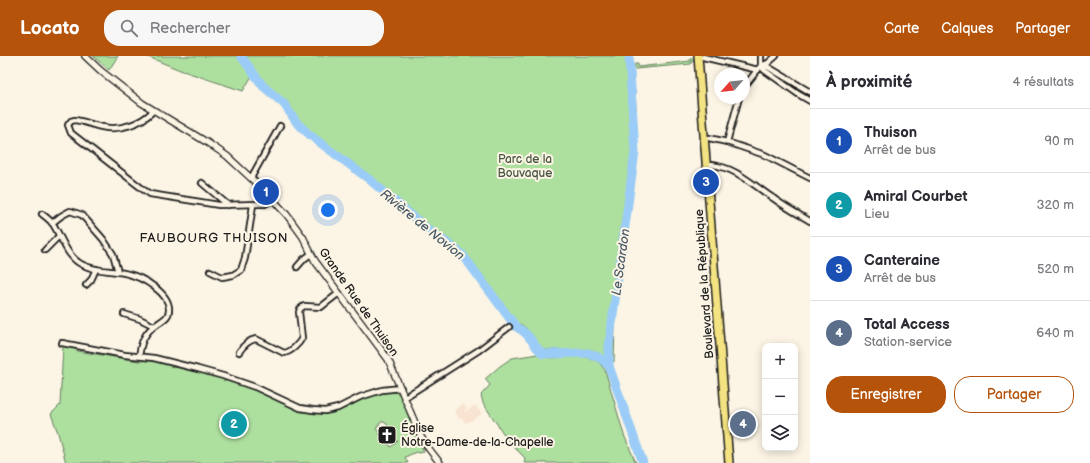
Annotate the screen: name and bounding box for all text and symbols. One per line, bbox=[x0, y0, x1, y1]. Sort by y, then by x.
search box bbox=[104, 10, 384, 46]
text: Locato bbox=[20, 17, 80, 40]
icon: search bbox=[118, 17, 140, 39]
text: Rechercher bbox=[150, 19, 230, 38]
text: Carte bbox=[884, 20, 919, 37]
text: Calques bbox=[941, 20, 993, 37]
text: Partager bbox=[1015, 20, 1070, 37]
north arrow bbox=[714, 68, 750, 104]
text: À proximité bbox=[826, 72, 912, 92]
text: 4 résultats bbox=[1012, 74, 1074, 90]
text: Thuison bbox=[864, 123, 917, 142]
text: 1 bbox=[836, 133, 842, 149]
text: 90 m bbox=[1045, 133, 1074, 149]
text: Arrêt de bus bbox=[864, 142, 936, 158]
park label: Parc de la Bouvaque bbox=[498, 152, 552, 181]
pin: 3 bbox=[693, 167, 719, 197]
pin: 1 bbox=[253, 177, 279, 207]
water label: Rivière de Novion bbox=[377, 186, 468, 264]
text: Amiral Courbet bbox=[864, 187, 968, 206]
text: 2 bbox=[835, 197, 843, 213]
text: 320 m bbox=[1036, 197, 1074, 213]
your location bbox=[318, 200, 338, 220]
text: Lieu bbox=[864, 206, 889, 222]
street label: Boulevard de la République bbox=[692, 209, 717, 359]
water label: Le Scardon bbox=[608, 228, 634, 297]
district label: FAUBOURG THUISON bbox=[139, 230, 289, 246]
street label: Grande Rue de Thuison bbox=[316, 245, 402, 360]
text: Canteraine bbox=[864, 251, 940, 270]
text: 3 bbox=[835, 261, 843, 277]
text: 520 m bbox=[1037, 261, 1074, 277]
text: Arrêt de bus bbox=[864, 270, 936, 286]
text: Total Access bbox=[864, 315, 950, 334]
text: 4 bbox=[835, 325, 843, 341]
text: 640 m bbox=[1036, 325, 1074, 341]
text: Station-service bbox=[864, 334, 952, 350]
map controls bbox=[762, 343, 798, 451]
button: + bbox=[762, 343, 798, 379]
button: Enregistrer bbox=[826, 376, 946, 413]
button: Partager bbox=[954, 376, 1074, 413]
button: − bbox=[762, 379, 798, 415]
pin: 2 bbox=[221, 409, 247, 439]
pin: 4 bbox=[730, 409, 756, 439]
button: layers bbox=[762, 415, 798, 451]
place label: Église Notre-Dame-de-la-Chapelle bbox=[401, 420, 553, 450]
church icon: Église Notre-Dame-de-la-Chapelle bbox=[376, 424, 398, 446]

